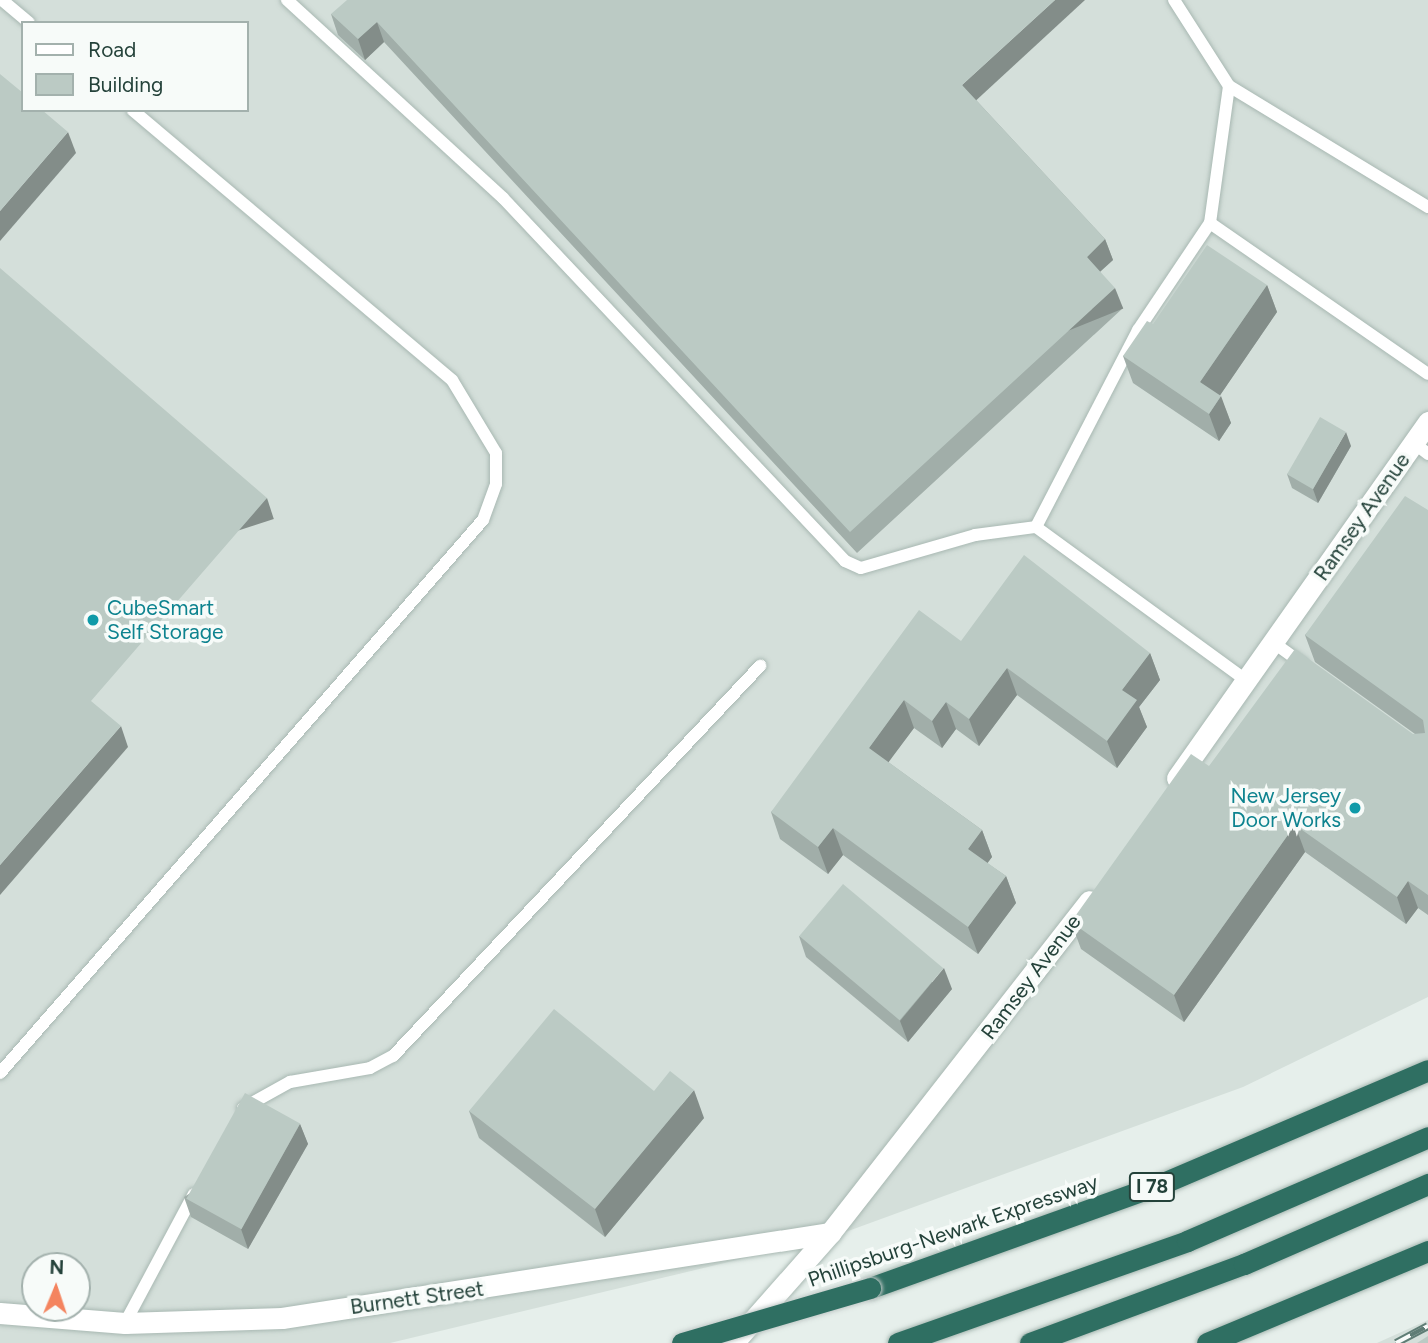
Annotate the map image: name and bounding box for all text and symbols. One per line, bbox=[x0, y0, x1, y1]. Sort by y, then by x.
legend bbox=[21, 21, 248, 112]
text: Road bbox=[88, 37, 136, 62]
text: Building bbox=[88, 72, 163, 97]
street label: Ramsey Avenue bbox=[1309, 448, 1415, 586]
place label: CubeSmart Self Storage bbox=[107, 595, 223, 645]
marker: CubeSmart Self Storage bbox=[85, 612, 101, 628]
place label: New Jersey Door Works bbox=[1231, 783, 1341, 833]
marker: New Jersey Door Works bbox=[1347, 800, 1363, 816]
street label: Ramsey Avenue bbox=[976, 910, 1086, 1044]
street label: Phillipsburg-Newark Expressway bbox=[805, 1169, 1101, 1293]
road number: I 78 bbox=[1128, 1172, 1176, 1203]
north arrow bbox=[21, 1252, 91, 1322]
text: N bbox=[49, 1256, 64, 1279]
street label: Burnett Street bbox=[349, 1276, 485, 1320]

